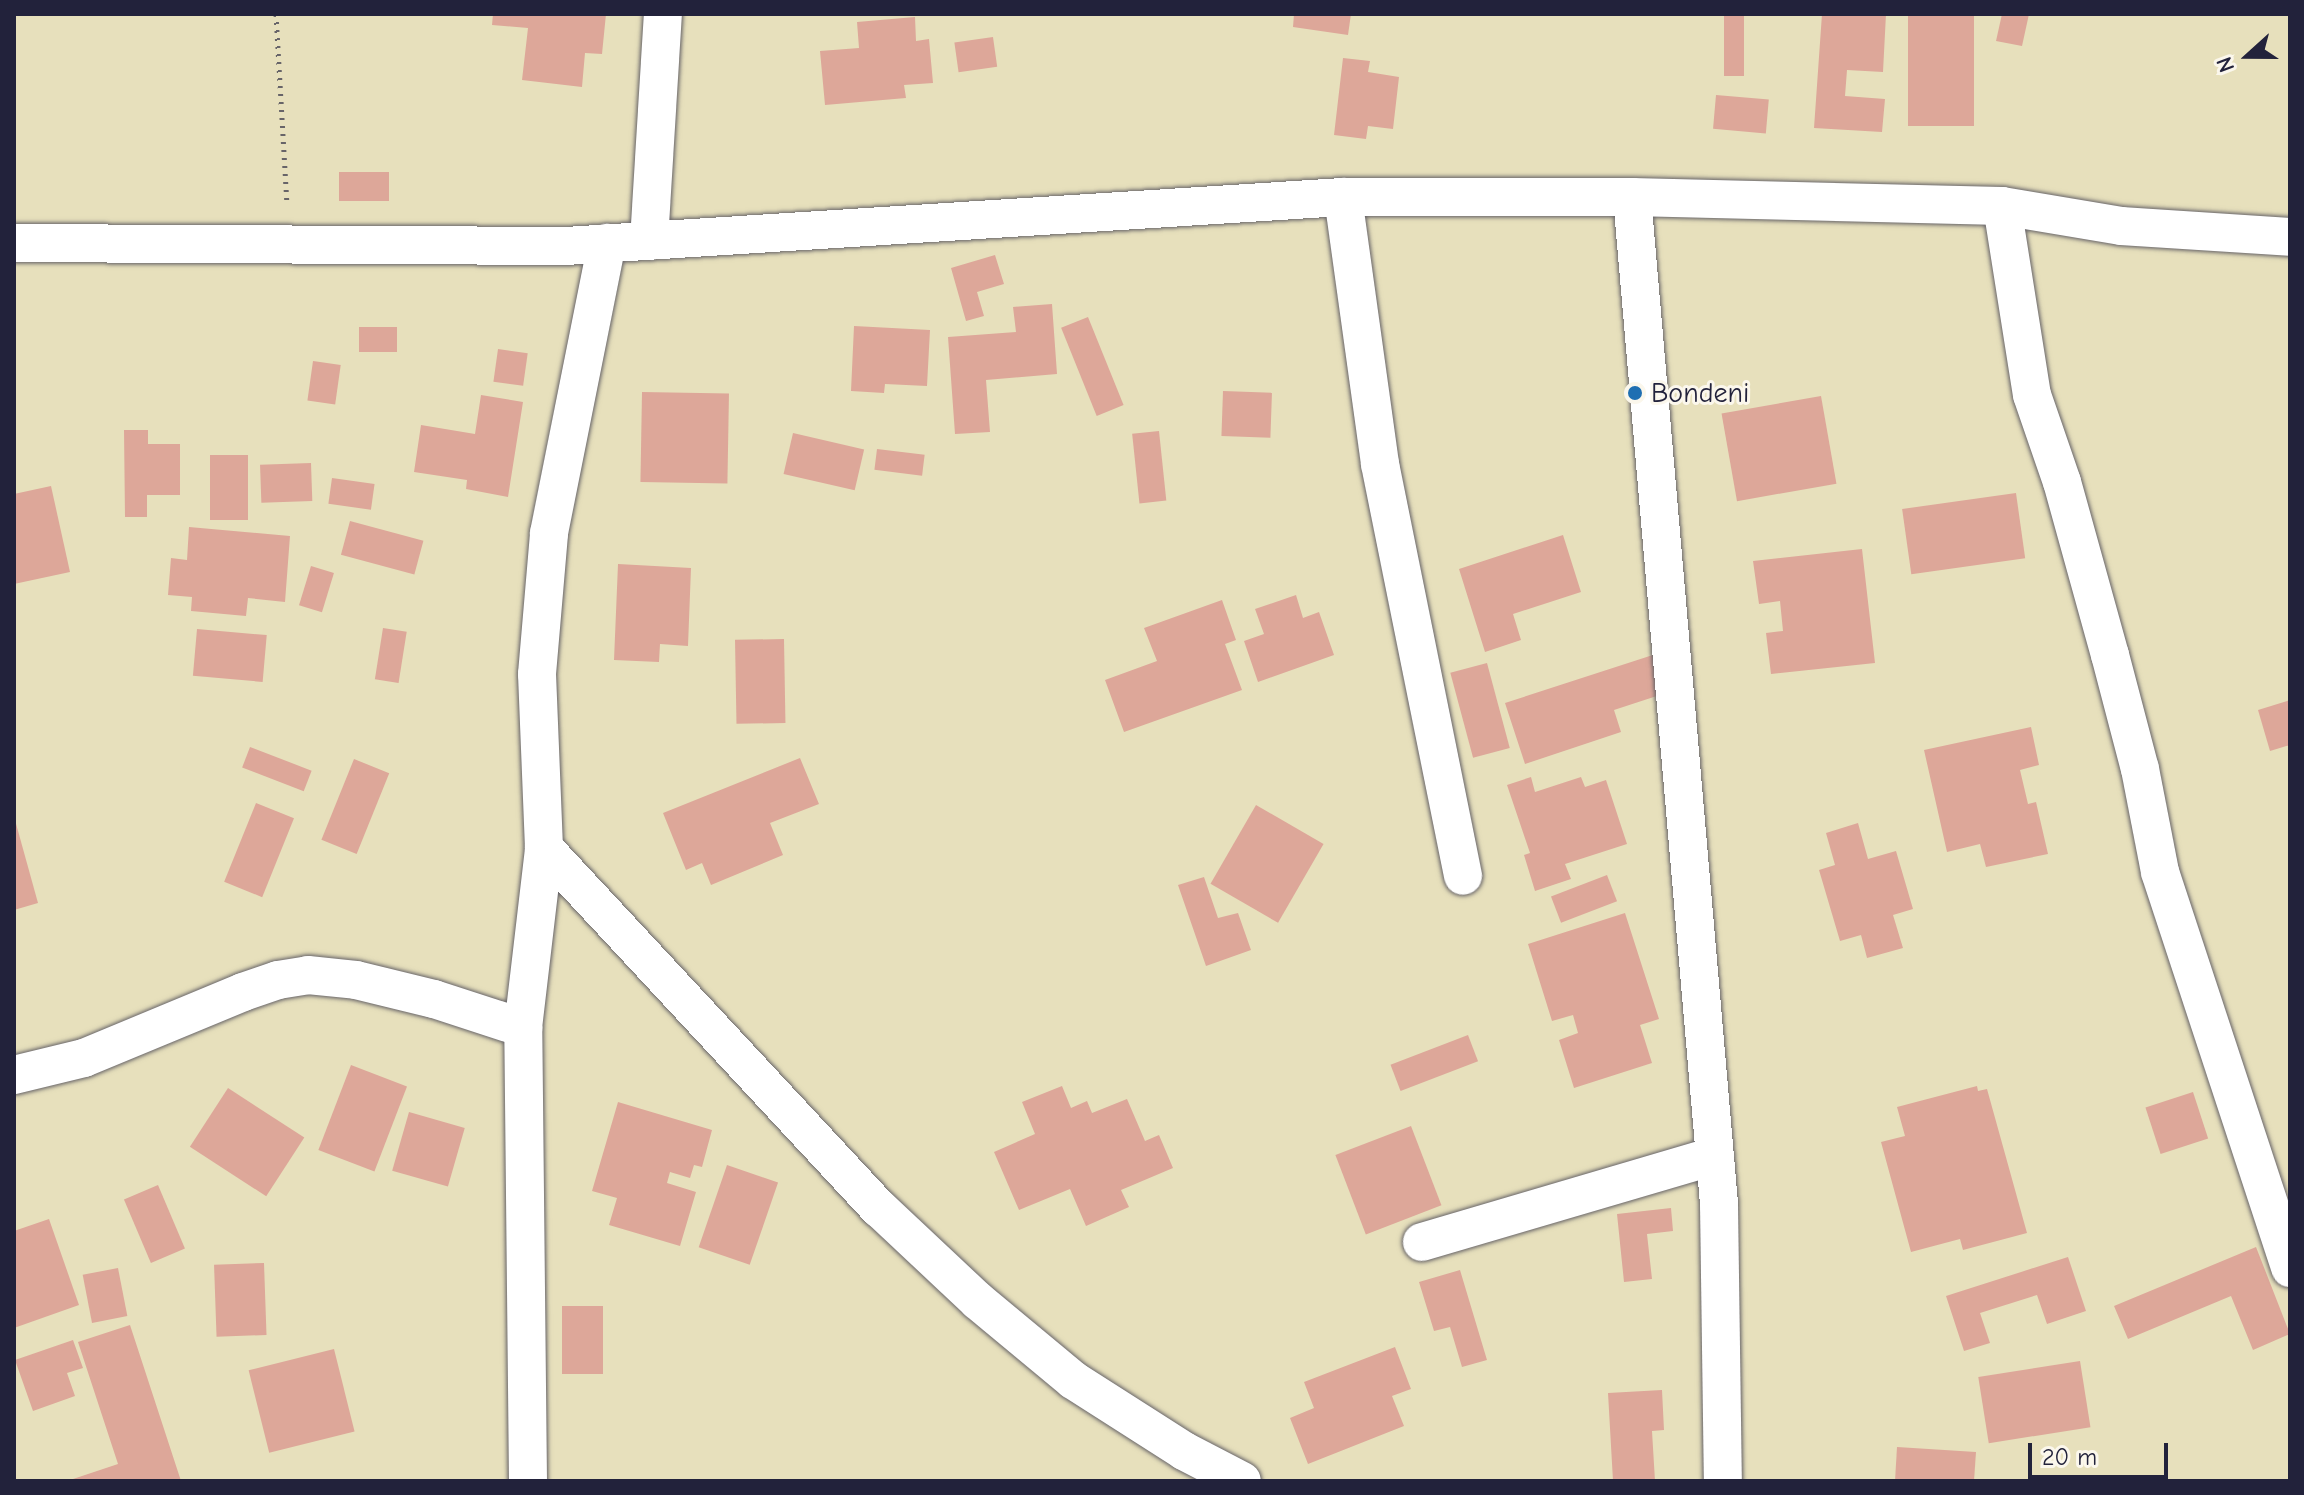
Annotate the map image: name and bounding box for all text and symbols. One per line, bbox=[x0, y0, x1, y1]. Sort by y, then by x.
north arrow bbox=[2208, 16, 2288, 96]
text: N bbox=[2211, 53, 2240, 76]
place label: Bondeni bbox=[1651, 376, 1749, 410]
marker: Bondeni bbox=[1626, 384, 1644, 402]
scale bar bbox=[2032, 1427, 2172, 1477]
text: 20 m bbox=[2042, 1443, 2097, 1471]

